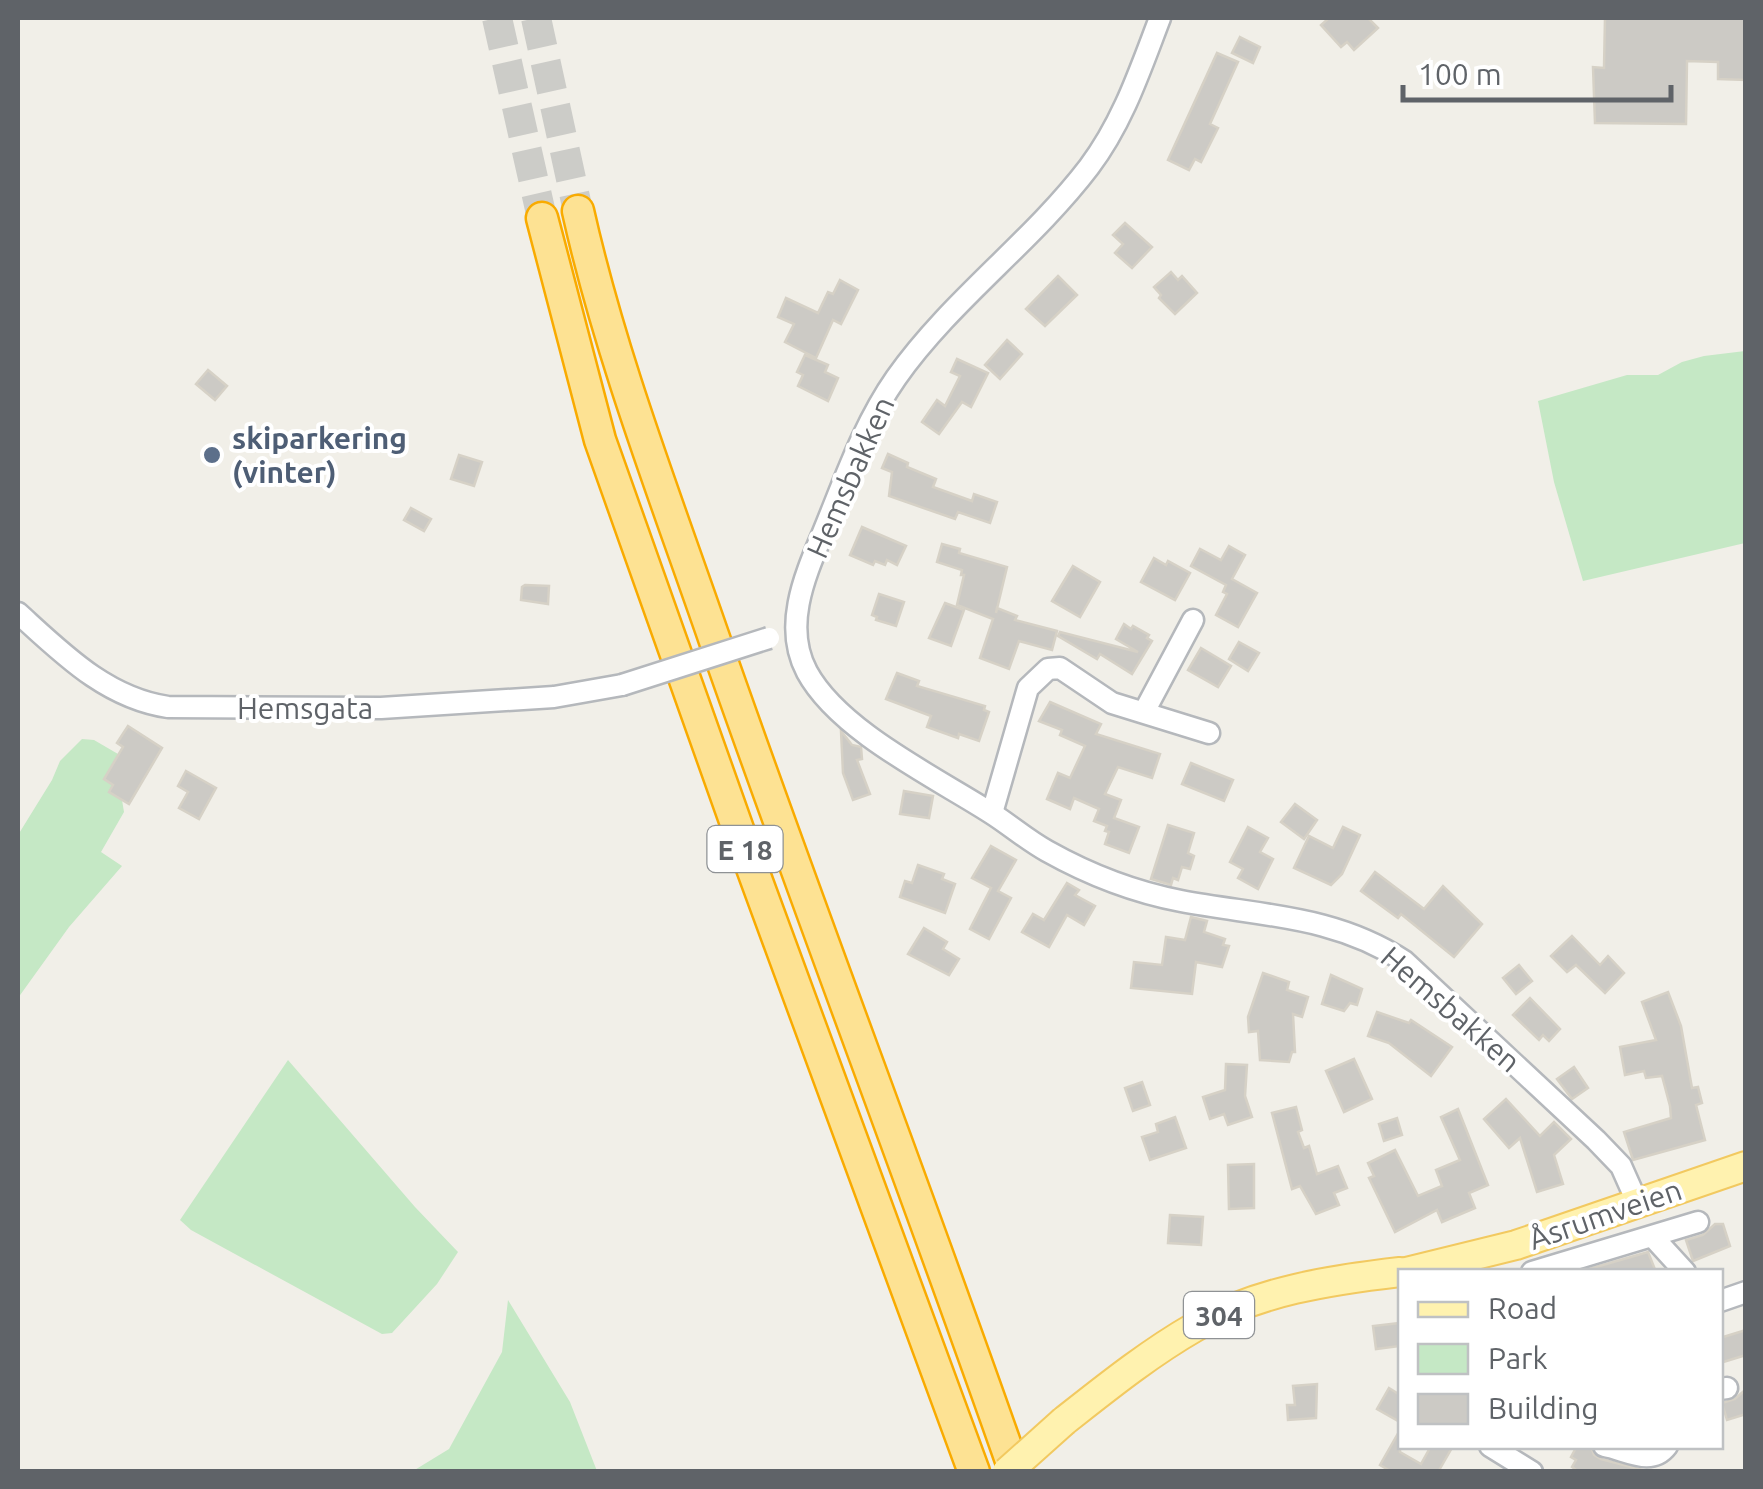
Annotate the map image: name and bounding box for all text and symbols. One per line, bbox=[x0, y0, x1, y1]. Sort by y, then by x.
scale bar bbox=[1403, 40, 1670, 102]
text: 100 m bbox=[1418, 57, 1502, 91]
street label: Hemsbakken bbox=[799, 391, 901, 563]
place label: skiparkering (vinter) bbox=[232, 421, 407, 489]
marker: skiparkering (vinter) bbox=[201, 444, 223, 466]
street label: Hemsgata bbox=[237, 691, 373, 725]
road number: E 18 bbox=[708, 826, 782, 872]
street label: Hemsbakken bbox=[1375, 939, 1527, 1079]
street label: Åsrumveien bbox=[1524, 1172, 1686, 1256]
legend bbox=[1398, 1269, 1723, 1449]
text: Road bbox=[1488, 1291, 1557, 1325]
road number: 304 bbox=[1184, 1292, 1254, 1338]
text: Park bbox=[1488, 1341, 1548, 1375]
text: Building bbox=[1488, 1391, 1599, 1425]

